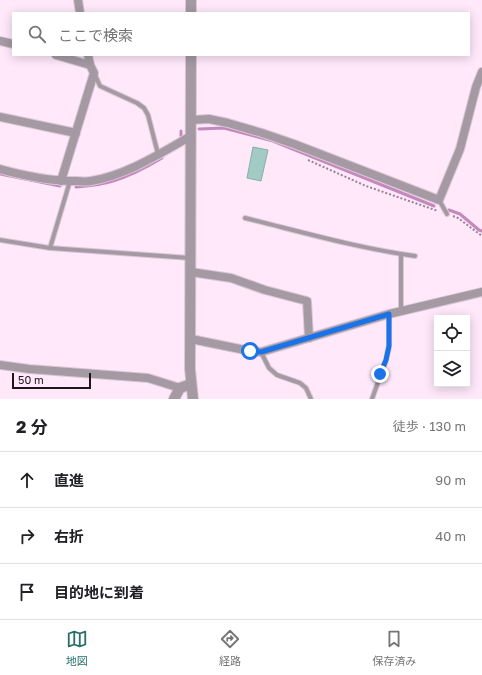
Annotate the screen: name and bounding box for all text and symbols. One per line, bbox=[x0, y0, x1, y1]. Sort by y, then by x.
search box bbox=[12, 12, 470, 56]
icon: search bbox=[26, 23, 48, 45]
text: ここで検索 bbox=[58, 26, 133, 44]
map controls bbox=[434, 315, 470, 387]
button: locate bbox=[434, 315, 470, 351]
route start bbox=[241, 342, 259, 360]
button: layers bbox=[434, 351, 470, 387]
route end bbox=[371, 365, 389, 383]
scale bar bbox=[12, 371, 91, 390]
text: 50 m bbox=[18, 373, 44, 386]
text: 2 分 bbox=[16, 416, 48, 437]
text: 徒歩 · 130 m bbox=[393, 418, 466, 434]
icon: ahead bbox=[16, 469, 38, 491]
text: 直進 bbox=[54, 471, 84, 489]
text: 90 m bbox=[435, 472, 466, 488]
icon: right bbox=[16, 525, 38, 547]
text: 右折 bbox=[54, 527, 84, 545]
text: 40 m bbox=[435, 528, 466, 544]
icon: arrive bbox=[16, 581, 38, 603]
text: 目的地に到着 bbox=[54, 583, 144, 601]
tab: 地図 bbox=[66, 628, 88, 668]
tab: 経路 bbox=[219, 628, 241, 668]
tab: 保存済み bbox=[372, 628, 416, 668]

